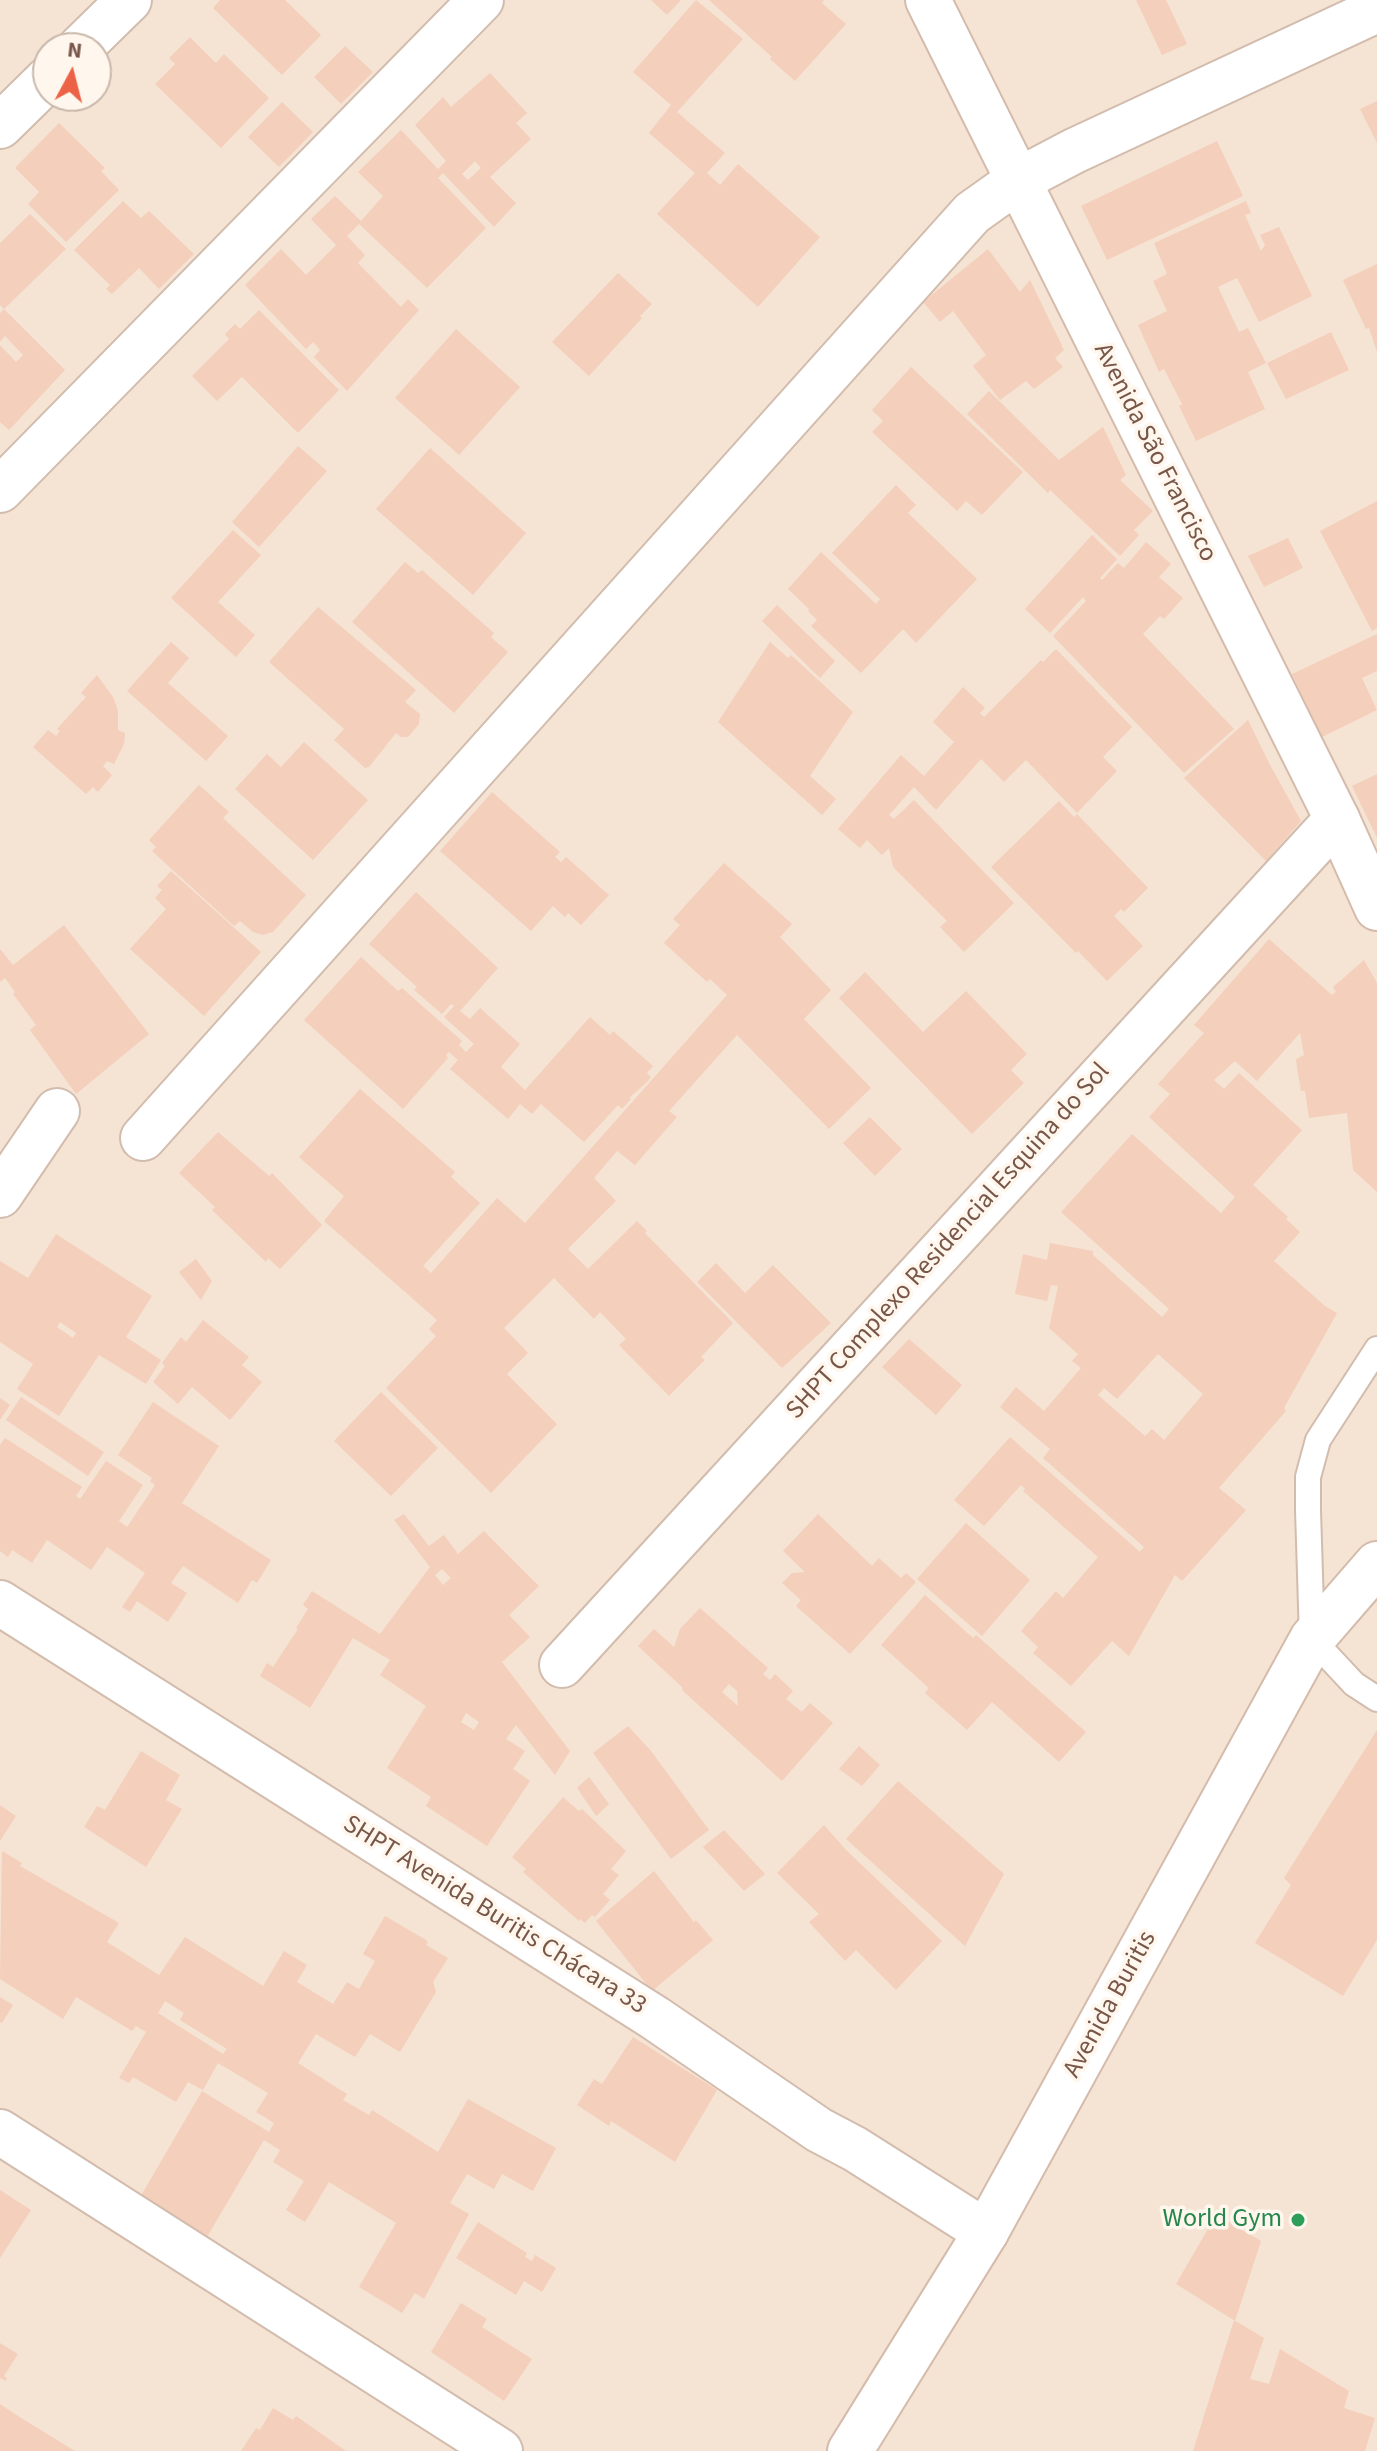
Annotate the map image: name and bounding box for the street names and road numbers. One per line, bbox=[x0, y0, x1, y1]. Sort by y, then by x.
street label: Avenida São Francisco bbox=[1085, 339, 1223, 567]
street label: SHPT Complexo Residencial Esquina do Sol bbox=[781, 1057, 1117, 1427]
street label: SHPT Avenida Buritis Chácara 33 bbox=[337, 1810, 651, 2022]
street label: Avenida Buritis bbox=[1058, 1926, 1164, 2084]

